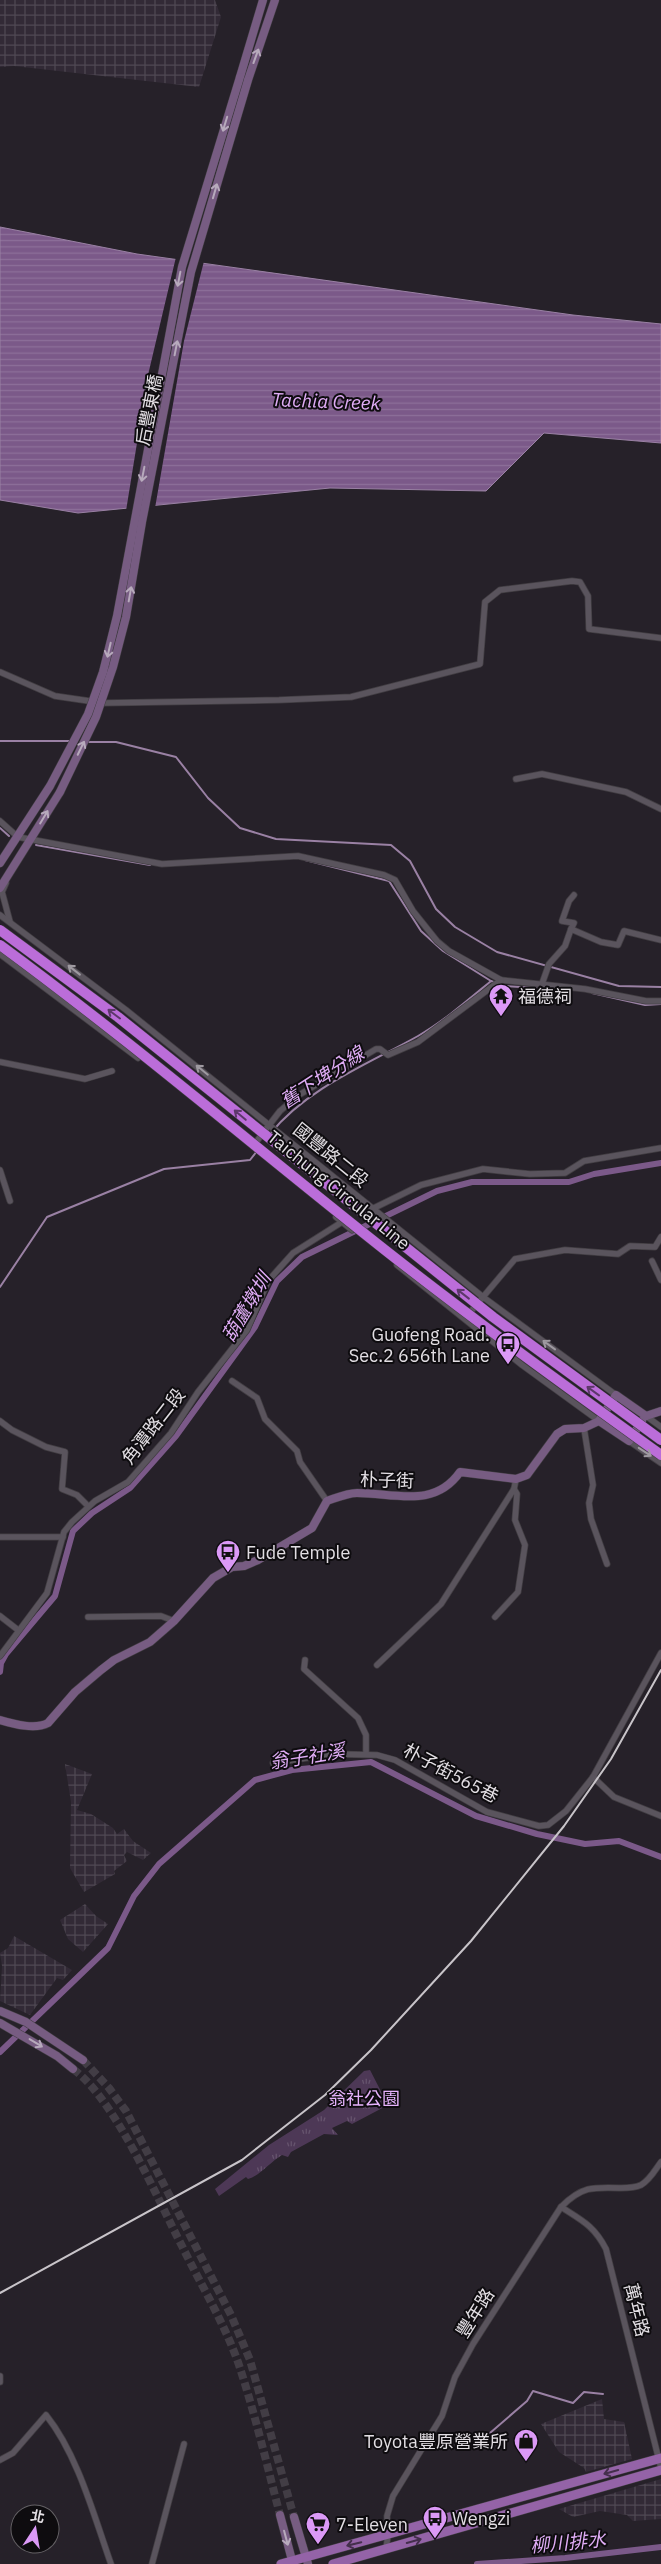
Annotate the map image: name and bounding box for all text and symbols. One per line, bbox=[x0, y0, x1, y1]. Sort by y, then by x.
one-way arrow bbox=[252, 49, 261, 64]
one-way arrow bbox=[220, 115, 230, 131]
one-way arrow bbox=[210, 183, 220, 199]
one-way arrow bbox=[174, 271, 184, 287]
one-way arrow bbox=[172, 341, 182, 357]
street label: 后豐東橋 bbox=[131, 372, 167, 448]
water label: Tachia Creek bbox=[271, 387, 382, 415]
one-way arrow bbox=[138, 465, 148, 481]
one-way arrow bbox=[125, 586, 135, 602]
one-way arrow bbox=[104, 642, 113, 658]
one-way arrow bbox=[77, 741, 86, 756]
one-way arrow bbox=[40, 811, 50, 825]
one-way arrow bbox=[67, 965, 81, 975]
temple icon: 福德祠 bbox=[488, 983, 514, 1017]
place label: 福德祠 bbox=[518, 985, 572, 1008]
one-way arrow bbox=[107, 1009, 121, 1019]
water label: 舊下埤分線 bbox=[276, 1040, 370, 1113]
one-way arrow bbox=[195, 1065, 208, 1076]
one-way arrow bbox=[234, 1110, 247, 1121]
street label: 國豐路二段 bbox=[289, 1118, 373, 1192]
street label: Taichung Circular Line bbox=[263, 1125, 415, 1255]
water label: 葫蘆墩圳 bbox=[216, 1266, 277, 1346]
one-way arrow bbox=[457, 1288, 470, 1299]
place label: Guofeng Road. Sec.2 656th Lane bbox=[349, 1323, 490, 1367]
bus stop icon: Guofeng Road. Sec.2 656th Lane bbox=[495, 1331, 521, 1365]
one-way arrow bbox=[542, 1340, 556, 1350]
street label: 角潭路二段 bbox=[116, 1383, 190, 1469]
one-way arrow bbox=[586, 1386, 600, 1396]
one-way arrow bbox=[638, 1447, 652, 1457]
street label: 朴子街 bbox=[360, 1468, 414, 1492]
bus stop icon: Fude Temple bbox=[215, 1539, 241, 1573]
place label: Fude Temple bbox=[246, 1541, 350, 1564]
water label: 翁子社溪 bbox=[268, 1738, 349, 1774]
street label: 朴子街565巷 bbox=[400, 1738, 502, 1808]
one-way arrow bbox=[28, 2038, 42, 2048]
park label: 翁社公園 bbox=[328, 2087, 400, 2110]
street label: 萬年路 bbox=[619, 2281, 655, 2339]
street label: 豐年路 bbox=[451, 2284, 499, 2342]
shop icon: Toyota豐原營業所 bbox=[513, 2428, 539, 2462]
place label: Toyota豐原營業所 bbox=[364, 2430, 508, 2453]
one-way arrow bbox=[604, 2468, 620, 2478]
north arrow bbox=[10, 2504, 60, 2554]
bus stop icon: Wengzi bbox=[422, 2505, 448, 2539]
text: 北 bbox=[29, 2506, 46, 2527]
place label: Wengzi bbox=[452, 2507, 510, 2530]
supermarket icon: 7-Eleven bbox=[305, 2511, 331, 2545]
place label: 7-Eleven bbox=[336, 2513, 408, 2536]
water label: 柳川排水 bbox=[529, 2527, 608, 2557]
one-way arrow bbox=[282, 2529, 291, 2545]
one-way arrow bbox=[405, 2535, 421, 2545]
one-way arrow bbox=[346, 2540, 362, 2550]

